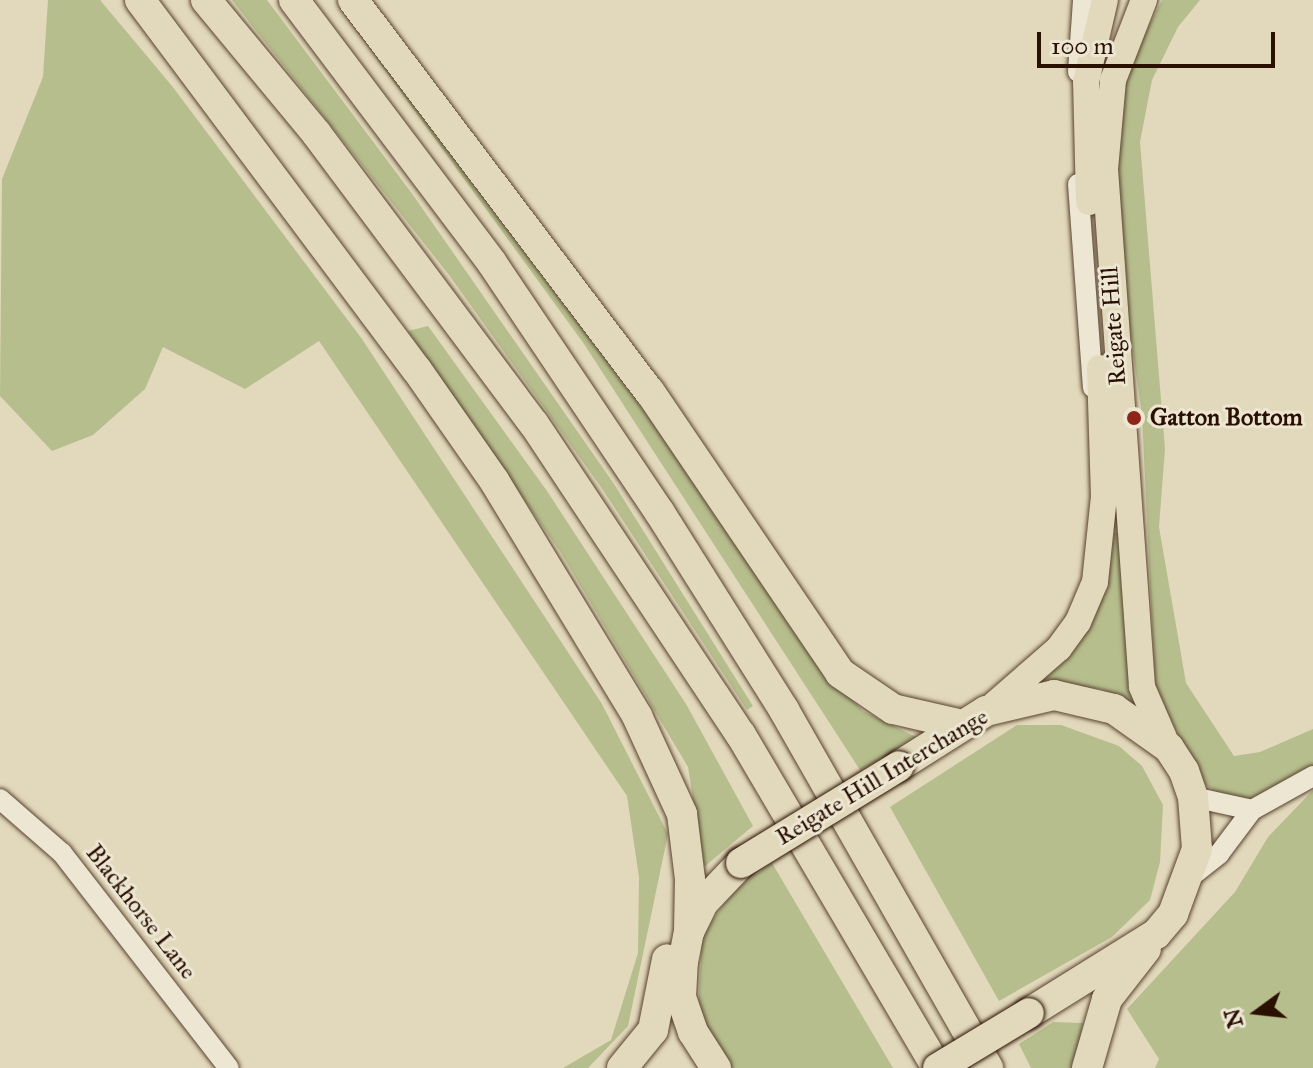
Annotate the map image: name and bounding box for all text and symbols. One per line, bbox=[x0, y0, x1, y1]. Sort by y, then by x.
scale bar bbox=[1041, 16, 1279, 66]
text: 100 m bbox=[1051, 31, 1114, 61]
street label: Reigate Hill bbox=[1095, 266, 1133, 386]
place label: Gatton Bottom bbox=[1150, 404, 1303, 432]
marker: Gatton Bottom bbox=[1125, 409, 1143, 427]
street label: Reigate Hill Interchange bbox=[771, 702, 993, 852]
street label: Blackhorse Lane bbox=[79, 839, 203, 985]
north arrow bbox=[1217, 972, 1297, 1052]
text: N bbox=[1218, 1006, 1249, 1031]

